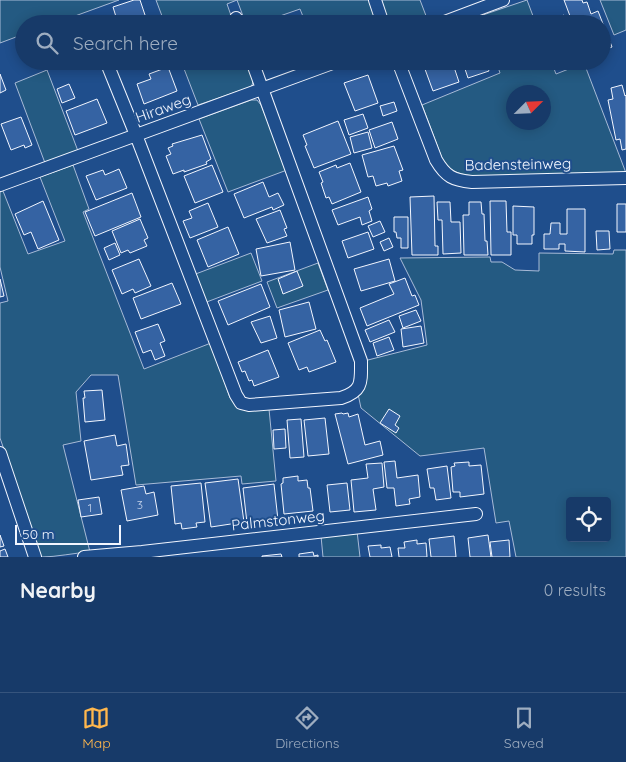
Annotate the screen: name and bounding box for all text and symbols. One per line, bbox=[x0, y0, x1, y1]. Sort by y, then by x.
search box bbox=[15, 15, 611, 70]
icon: search bbox=[33, 29, 61, 57]
text: Search here bbox=[73, 31, 178, 55]
north arrow bbox=[506, 85, 551, 130]
street label: Hiraweg bbox=[133, 89, 193, 127]
street label: Badensteinweg bbox=[465, 154, 571, 174]
house number: 3 bbox=[137, 497, 143, 512]
map controls bbox=[566, 497, 611, 542]
button: locate bbox=[566, 497, 611, 542]
house number: 1 bbox=[88, 500, 92, 515]
street label: Palmstonweg bbox=[230, 506, 326, 534]
scale bar bbox=[15, 522, 121, 545]
text: 50 m bbox=[22, 525, 55, 543]
text: Nearby bbox=[20, 577, 96, 603]
text: 0 results bbox=[544, 580, 606, 600]
tab: Map bbox=[82, 704, 111, 752]
tab: Directions bbox=[275, 704, 339, 752]
tab: Saved bbox=[504, 704, 544, 752]

